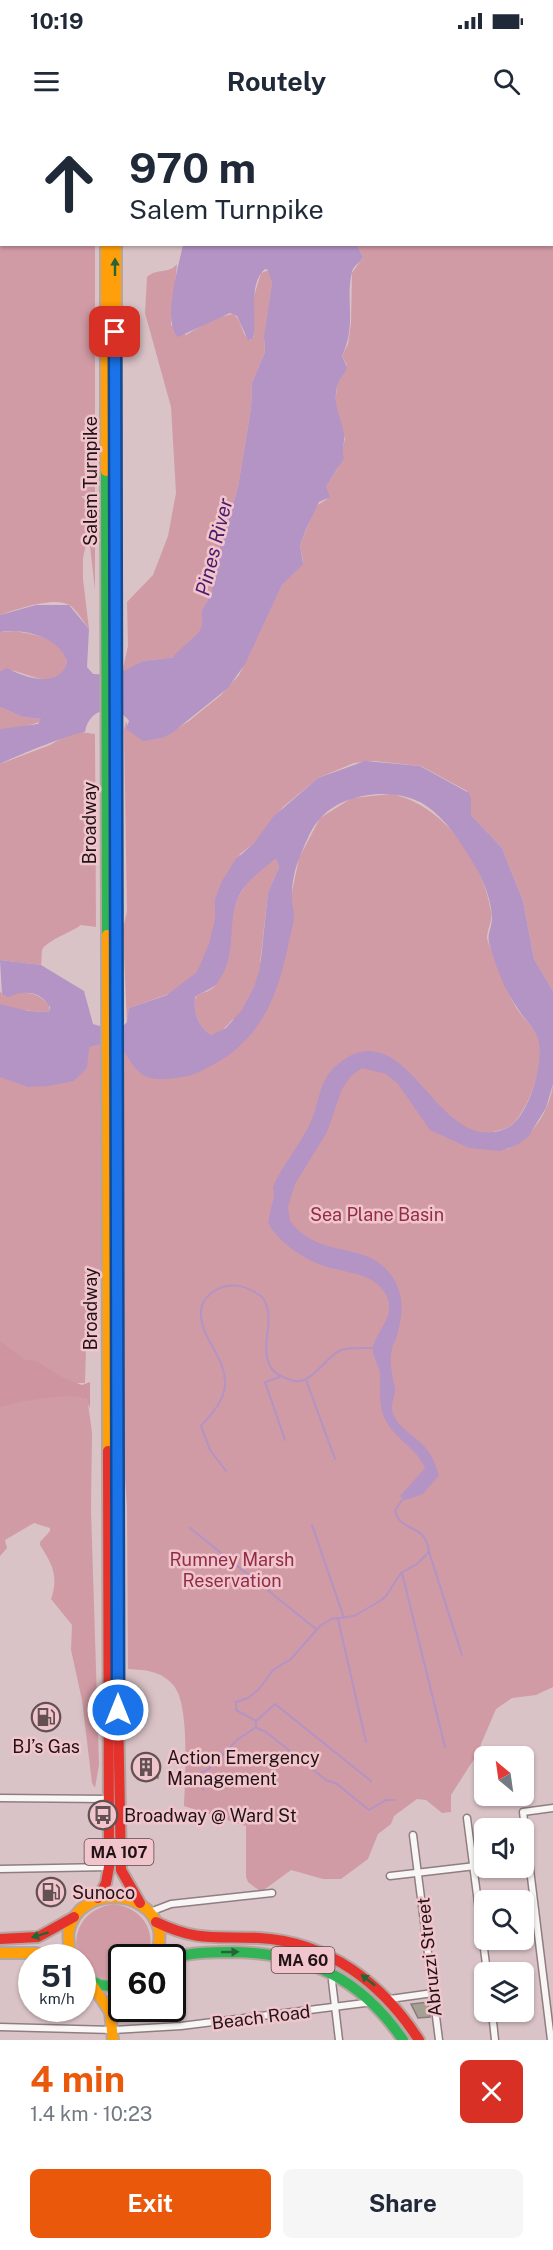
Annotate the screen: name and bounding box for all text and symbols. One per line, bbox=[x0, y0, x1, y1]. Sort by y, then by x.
text: 10:19 bbox=[30, 8, 83, 34]
icon: menu bbox=[30, 65, 63, 98]
text: Routely bbox=[227, 65, 326, 97]
icon: search bbox=[490, 65, 523, 98]
text: 970 m bbox=[129, 143, 256, 192]
icon: ahead bbox=[30, 144, 108, 222]
text: Salem Turnpike bbox=[129, 193, 324, 225]
one-way arrow bbox=[111, 257, 120, 276]
pin bbox=[89, 306, 140, 357]
icon: arrive bbox=[98, 315, 131, 348]
street label: Salem Turnpike bbox=[80, 416, 101, 546]
water label: Pines River bbox=[190, 495, 238, 598]
street label: Broadway bbox=[79, 781, 100, 864]
park label: Sea Plane Basin bbox=[310, 1204, 444, 1225]
street label: Broadway bbox=[80, 1267, 101, 1350]
park label: Rumney Marsh Reservation bbox=[170, 1549, 294, 1591]
position arrow bbox=[86, 1678, 150, 1742]
fuel station icon: BJ’s Gas bbox=[30, 1701, 62, 1733]
place label: BJ’s Gas bbox=[12, 1736, 80, 1757]
north arrow bbox=[474, 1746, 534, 1806]
map controls bbox=[474, 1746, 534, 2022]
place label: Action Emergency Management bbox=[167, 1747, 320, 1789]
building icon: Action Emergency Management bbox=[130, 1751, 162, 1783]
bus stop icon: Broadway @ Ward St bbox=[87, 1799, 119, 1831]
place label: Broadway @ Ward St bbox=[124, 1805, 297, 1826]
button: sound bbox=[474, 1818, 534, 1878]
road number: MA 107 bbox=[84, 1839, 154, 1865]
fuel station icon: Sunoco bbox=[35, 1876, 67, 1908]
place label: Sunoco bbox=[72, 1882, 135, 1903]
button: search bbox=[474, 1890, 534, 1950]
street label: Abruzzi Street bbox=[412, 1896, 446, 2018]
one-way arrow bbox=[31, 1931, 49, 1940]
speed limit sign: 60 bbox=[108, 1944, 186, 2022]
one-way arrow bbox=[221, 1947, 240, 1957]
road number: MA 60 bbox=[272, 1947, 334, 1973]
text: 51 bbox=[40, 1958, 74, 1994]
button: layers bbox=[474, 1962, 534, 2022]
one-way arrow bbox=[360, 1973, 376, 1986]
text: km/h bbox=[39, 1990, 75, 2007]
street label: Beach Road bbox=[210, 2001, 312, 2033]
text: 4 min bbox=[30, 2058, 125, 2100]
button: close bbox=[460, 2060, 523, 2123]
text: 1.4 km · 10:23 bbox=[30, 2102, 152, 2126]
button: Exit bbox=[30, 2169, 271, 2238]
button: Share bbox=[283, 2169, 523, 2238]

